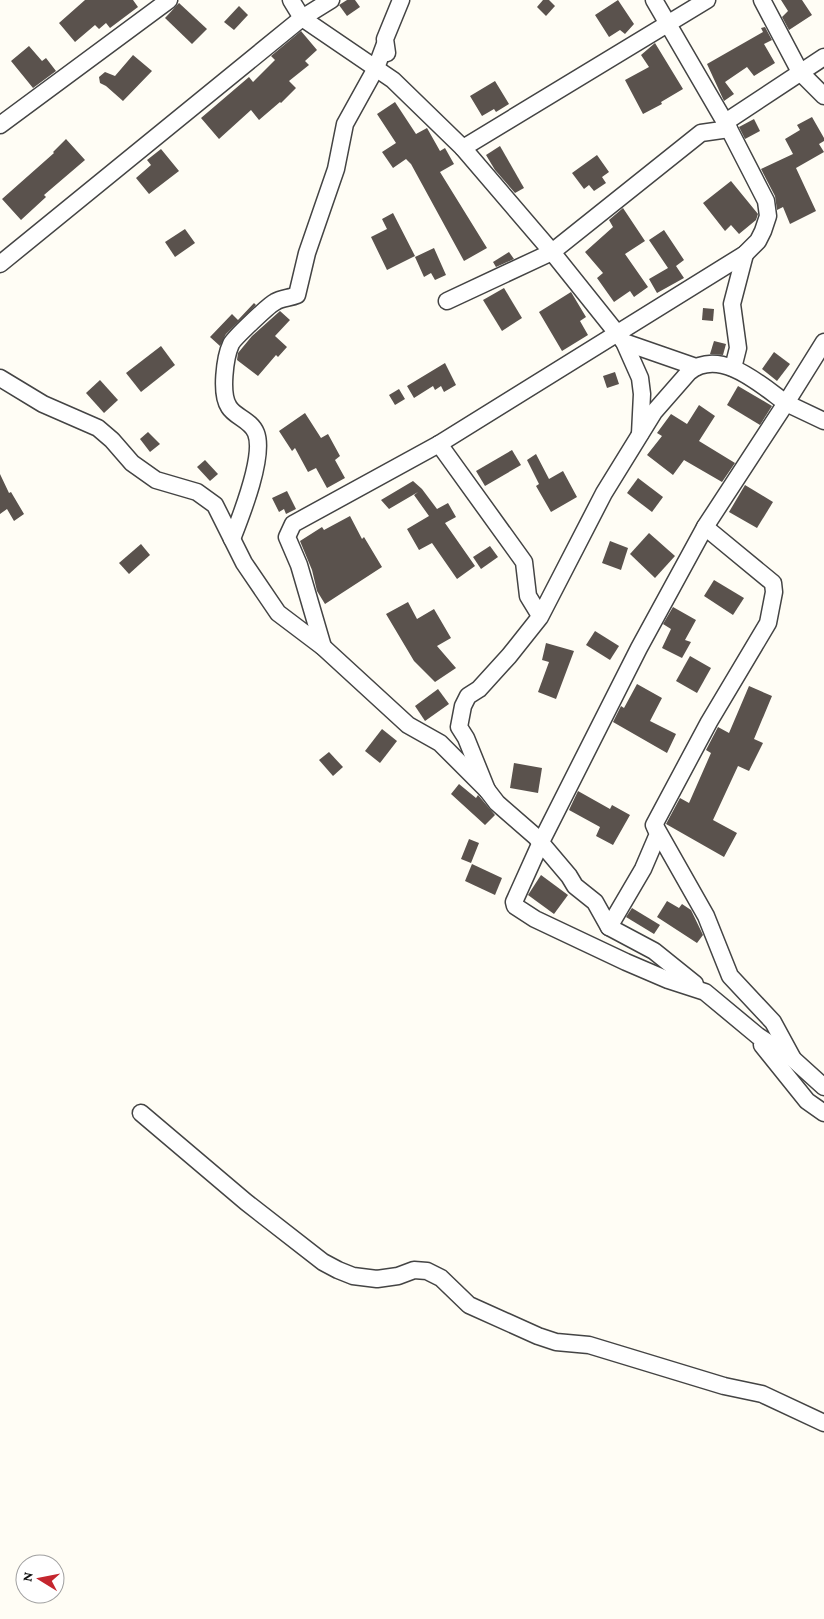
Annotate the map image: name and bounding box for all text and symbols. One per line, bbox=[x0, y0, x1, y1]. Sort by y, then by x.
north arrow bbox=[15, 1554, 65, 1604]
text: N bbox=[18, 1570, 36, 1583]

